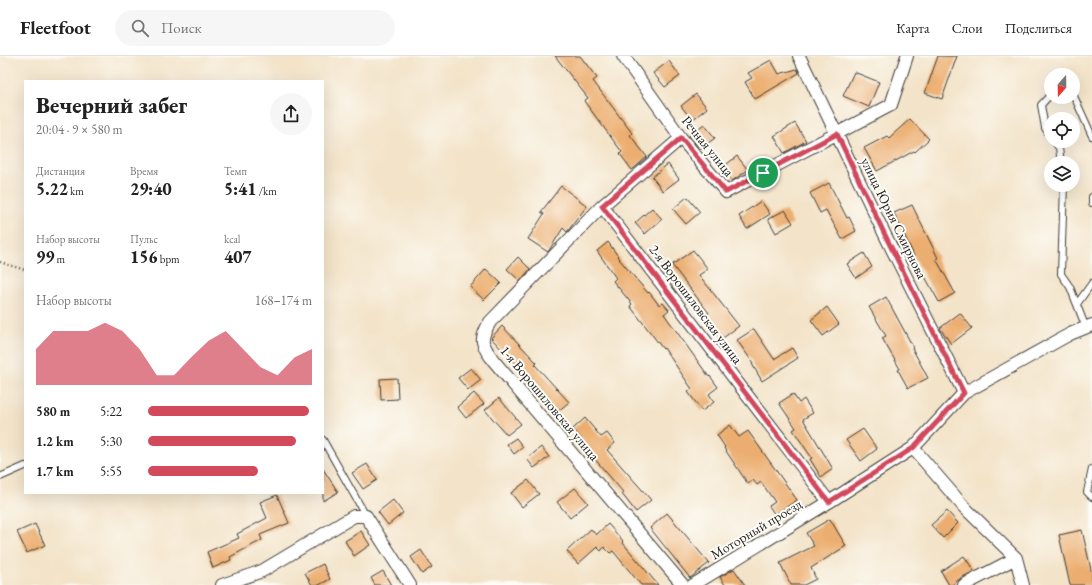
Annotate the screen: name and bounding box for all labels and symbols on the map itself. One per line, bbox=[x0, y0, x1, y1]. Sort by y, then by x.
north arrow bbox=[1044, 68, 1080, 104]
street label: Речная улица bbox=[678, 112, 738, 181]
street label: улица Юрия Смирнова bbox=[857, 154, 931, 282]
pin bbox=[746, 156, 780, 190]
street label: 2-я Ворошиловская улица bbox=[645, 241, 747, 368]
street label: 1-я Ворошиловская улица bbox=[497, 342, 604, 465]
street label: Моторный проезд bbox=[707, 494, 806, 563]

